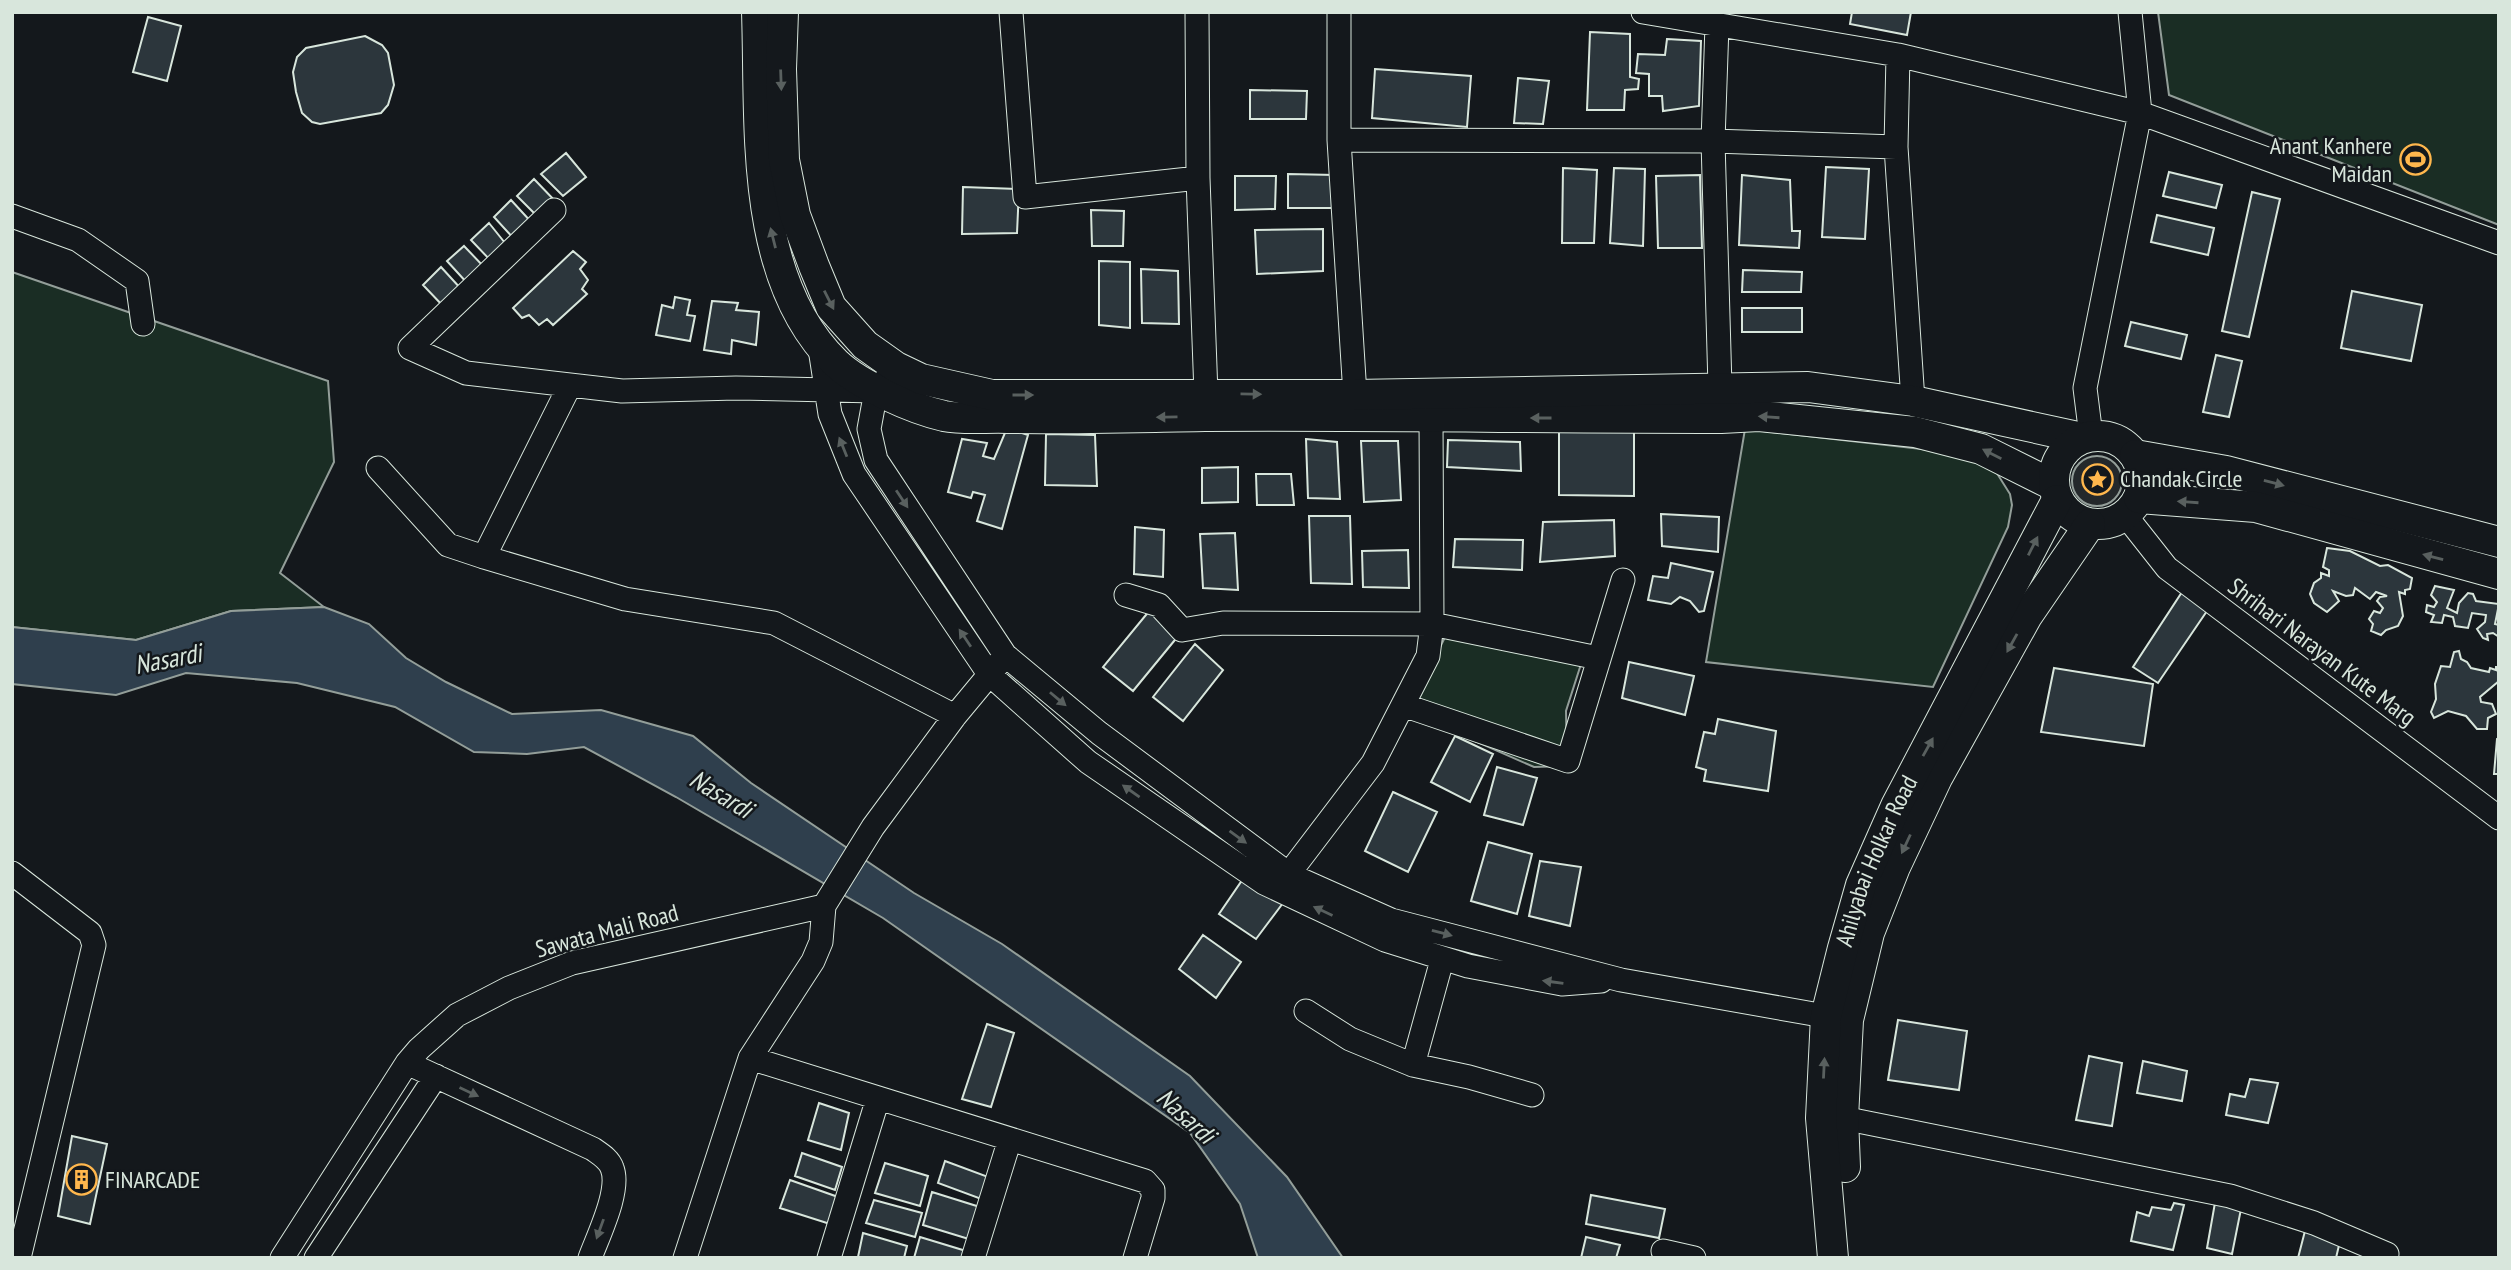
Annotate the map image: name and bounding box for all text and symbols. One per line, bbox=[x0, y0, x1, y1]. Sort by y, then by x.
one-way arrow bbox=[776, 70, 787, 92]
place label: Anant Kanhere Maidan bbox=[2270, 130, 2392, 189]
sports icon: Anant Kanhere Maidan bbox=[2398, 143, 2432, 177]
one-way arrow bbox=[767, 227, 778, 249]
one-way arrow bbox=[823, 290, 834, 310]
one-way arrow bbox=[1240, 388, 1262, 400]
one-way arrow bbox=[1012, 389, 1034, 401]
one-way arrow bbox=[1156, 411, 1178, 423]
one-way arrow bbox=[1758, 411, 1780, 422]
one-way arrow bbox=[1530, 412, 1552, 424]
one-way arrow bbox=[837, 436, 848, 457]
one-way arrow bbox=[1982, 449, 2002, 460]
place icon: Chandak Circle bbox=[2080, 462, 2114, 496]
place label: Chandak Circle bbox=[2120, 463, 2242, 494]
one-way arrow bbox=[2264, 479, 2285, 489]
one-way arrow bbox=[895, 490, 909, 508]
one-way arrow bbox=[2177, 496, 2199, 507]
one-way arrow bbox=[2028, 536, 2039, 556]
one-way arrow bbox=[2422, 551, 2443, 561]
street label: Shrihari Narayan Kute Marg bbox=[2222, 571, 2423, 732]
one-way arrow bbox=[958, 629, 972, 647]
one-way arrow bbox=[2006, 633, 2018, 652]
water label: Nasardi bbox=[132, 635, 208, 681]
one-way arrow bbox=[1049, 691, 1067, 706]
one-way arrow bbox=[1922, 738, 1934, 757]
water label: Nasardi bbox=[684, 762, 762, 827]
street label: Ahilyabai Holkar Road bbox=[1828, 770, 1924, 950]
one-way arrow bbox=[1122, 784, 1140, 798]
one-way arrow bbox=[1229, 830, 1247, 844]
one-way arrow bbox=[1900, 834, 1912, 854]
street label: Sawata Mali Road bbox=[532, 897, 682, 964]
one-way arrow bbox=[1313, 906, 1333, 917]
one-way arrow bbox=[1431, 928, 1453, 939]
one-way arrow bbox=[1542, 976, 1564, 987]
one-way arrow bbox=[1818, 1056, 1829, 1078]
water label: Nasardi bbox=[1150, 1081, 1225, 1153]
one-way arrow bbox=[459, 1086, 479, 1098]
building icon: FINARCADE bbox=[65, 1163, 99, 1197]
place label: FINARCADE bbox=[105, 1164, 200, 1195]
one-way arrow bbox=[594, 1219, 605, 1240]

